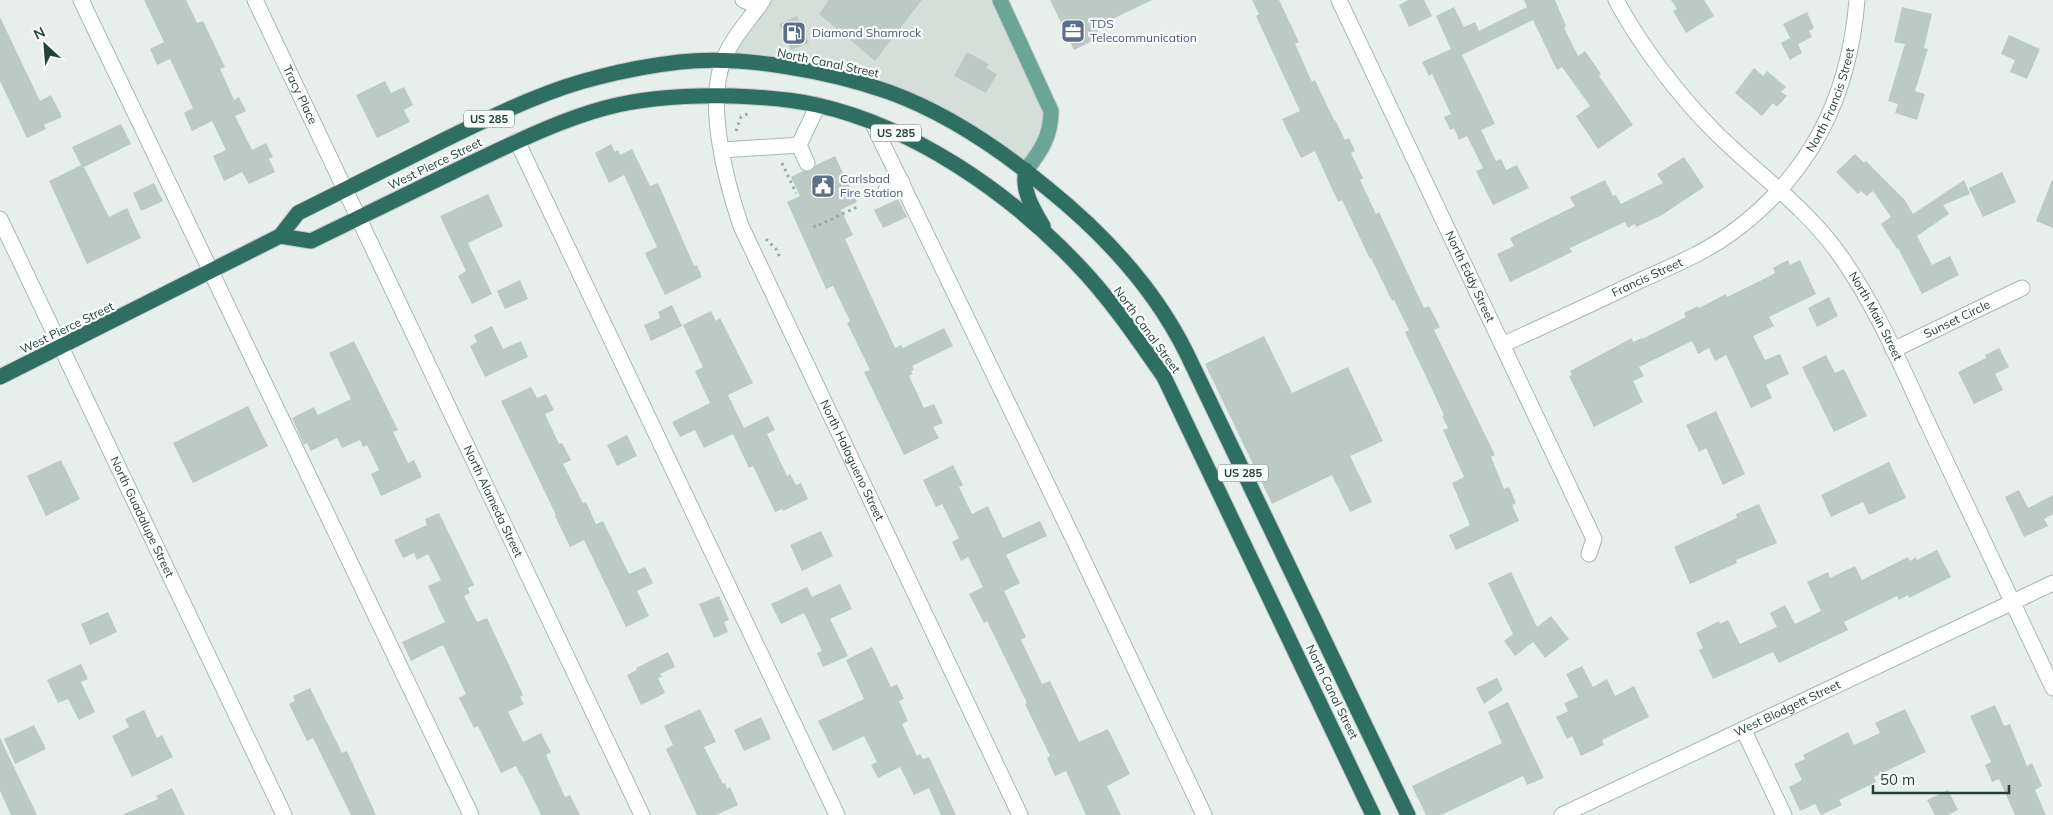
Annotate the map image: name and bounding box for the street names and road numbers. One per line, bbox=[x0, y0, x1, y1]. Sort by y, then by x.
street label: North Canal Street bbox=[776, 44, 880, 81]
street label: North Francis Street bbox=[1803, 47, 1857, 155]
street label: Tracy Place bbox=[280, 63, 321, 127]
road number: US 285 bbox=[464, 110, 514, 128]
road number: US 285 bbox=[871, 125, 921, 142]
street label: West Pierce Street bbox=[385, 134, 484, 193]
street label: North Eddy Street bbox=[1442, 228, 1498, 324]
street label: Francis Street bbox=[1609, 254, 1685, 300]
street label: North Main Street bbox=[1846, 269, 1906, 363]
street label: North Canal Street bbox=[1111, 283, 1184, 376]
street label: Sunset Circle bbox=[1921, 296, 1992, 341]
street label: West Pierce Street bbox=[17, 298, 116, 357]
street label: North Halagueno Street bbox=[817, 397, 888, 523]
street label: North Alameda Street bbox=[461, 443, 526, 559]
street label: North Guadalupe Street bbox=[107, 454, 178, 580]
road number: US 285 bbox=[1218, 464, 1268, 482]
street label: North Canal Street bbox=[1303, 642, 1362, 742]
street label: West Blodgett Street bbox=[1731, 677, 1843, 740]

